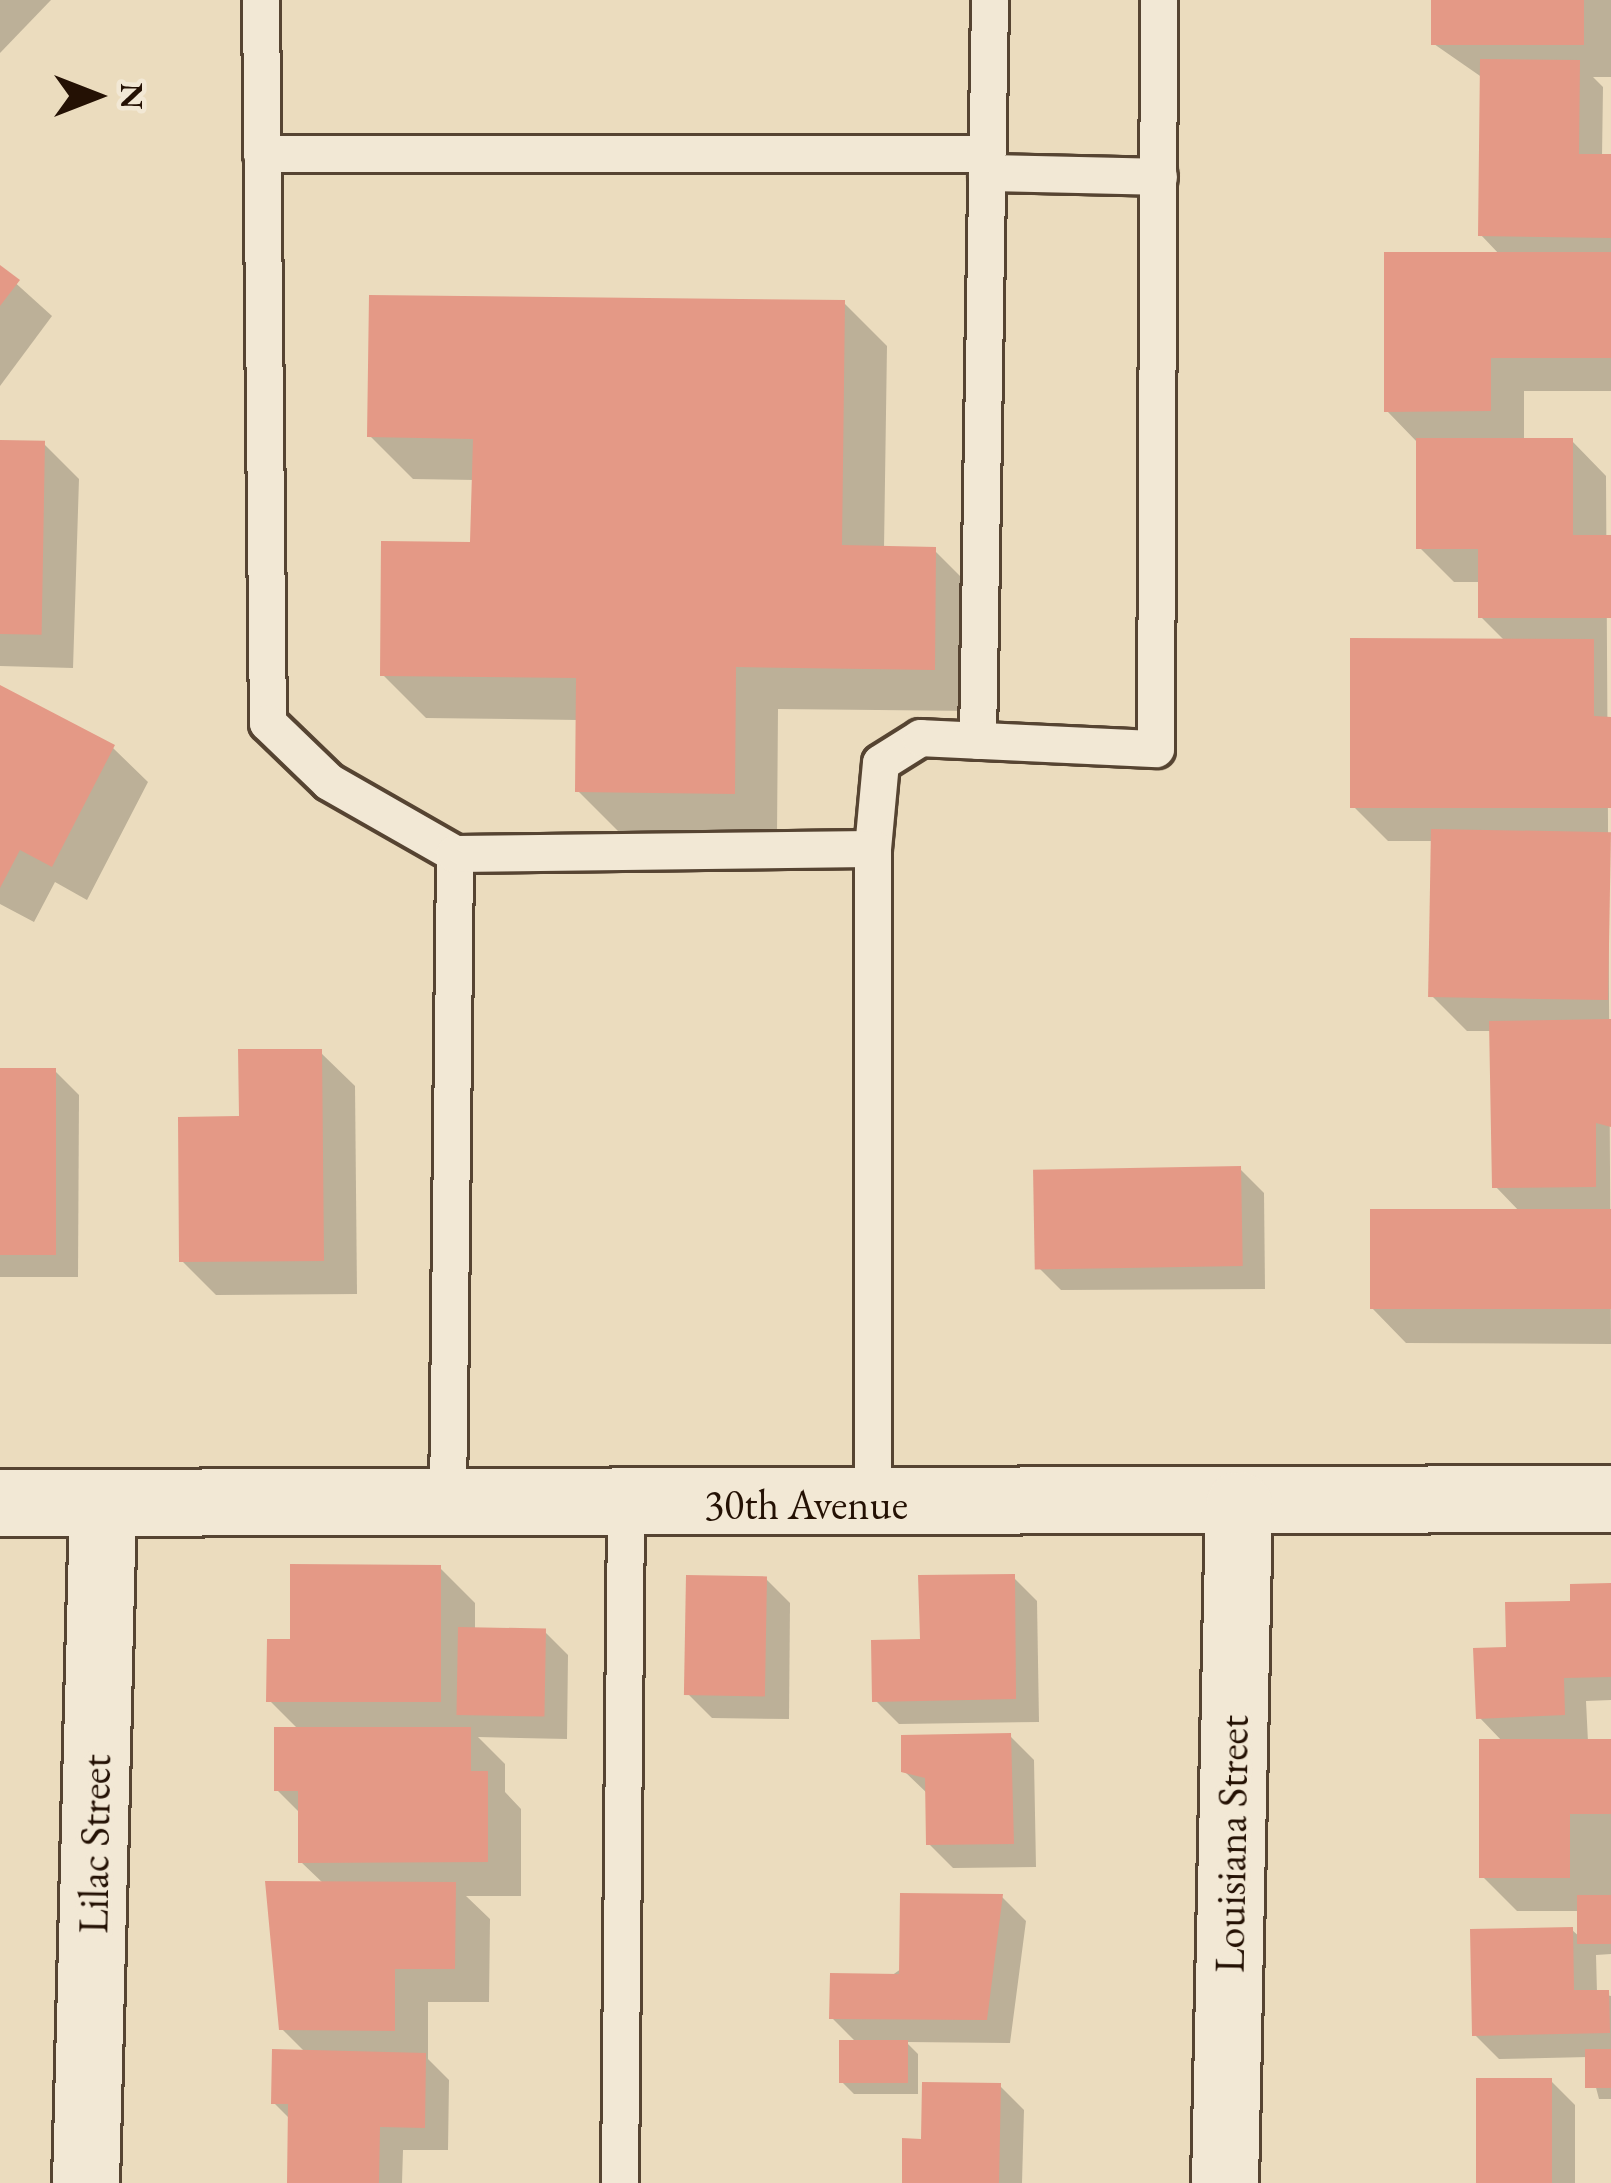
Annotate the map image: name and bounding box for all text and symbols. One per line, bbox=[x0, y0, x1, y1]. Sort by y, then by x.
north arrow bbox=[36, 36, 156, 156]
text: N bbox=[111, 83, 154, 109]
street label: 30th Avenue bbox=[704, 1480, 908, 1530]
street label: Louisiana Street bbox=[1205, 1715, 1259, 1973]
street label: Lilac Street bbox=[68, 1754, 122, 1934]

